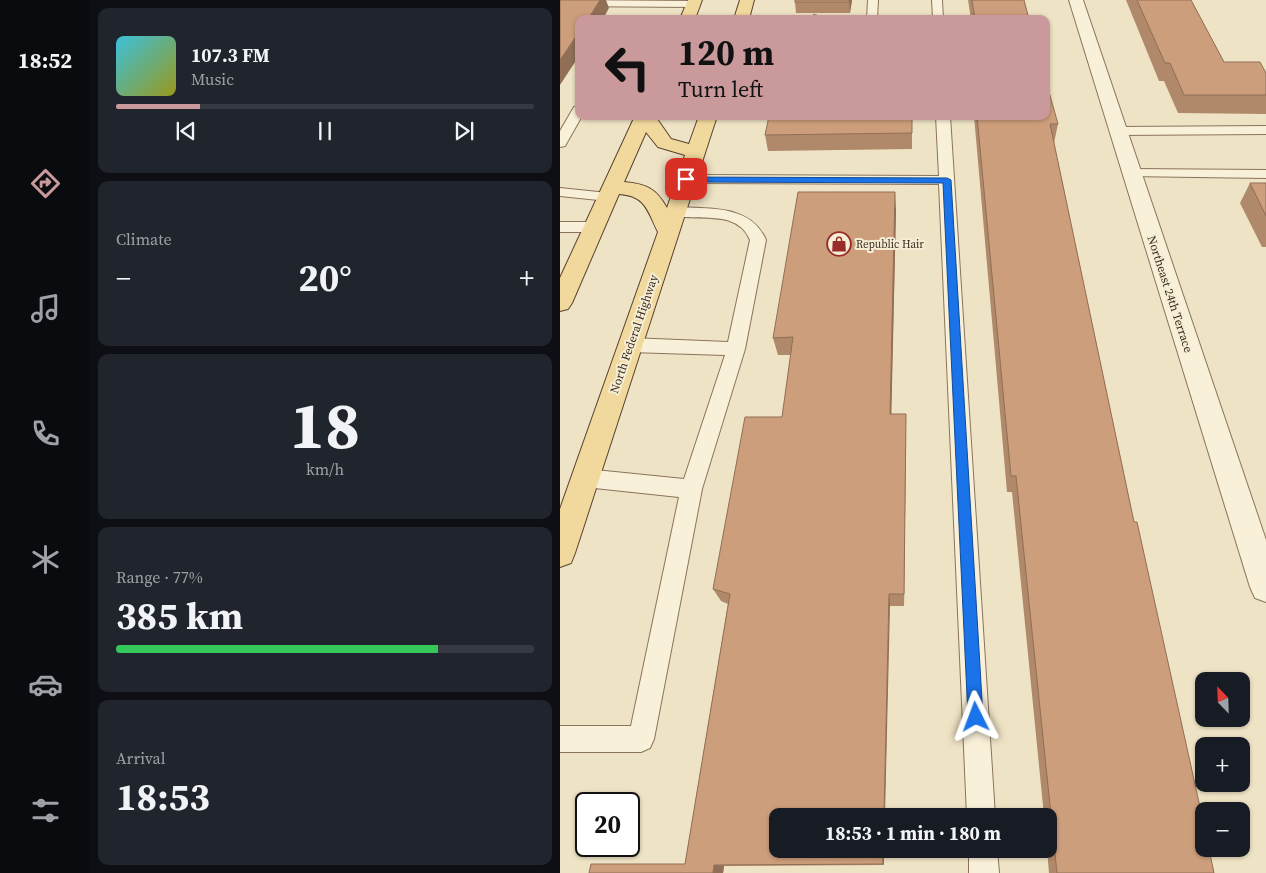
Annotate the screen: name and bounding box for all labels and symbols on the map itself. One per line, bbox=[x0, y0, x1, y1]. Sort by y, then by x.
pin bbox=[665, 158, 707, 200]
shop icon: Republic Hair bbox=[826, 231, 852, 257]
street label: Northeast 24th Terrace bbox=[1144, 234, 1196, 354]
place label: Republic Hair bbox=[856, 237, 924, 252]
street label: North Federal Highway bbox=[606, 272, 662, 395]
north arrow bbox=[1195, 672, 1250, 728]
position arrow bbox=[949, 690, 1001, 742]
speed limit sign: 20 bbox=[575, 792, 640, 857]

